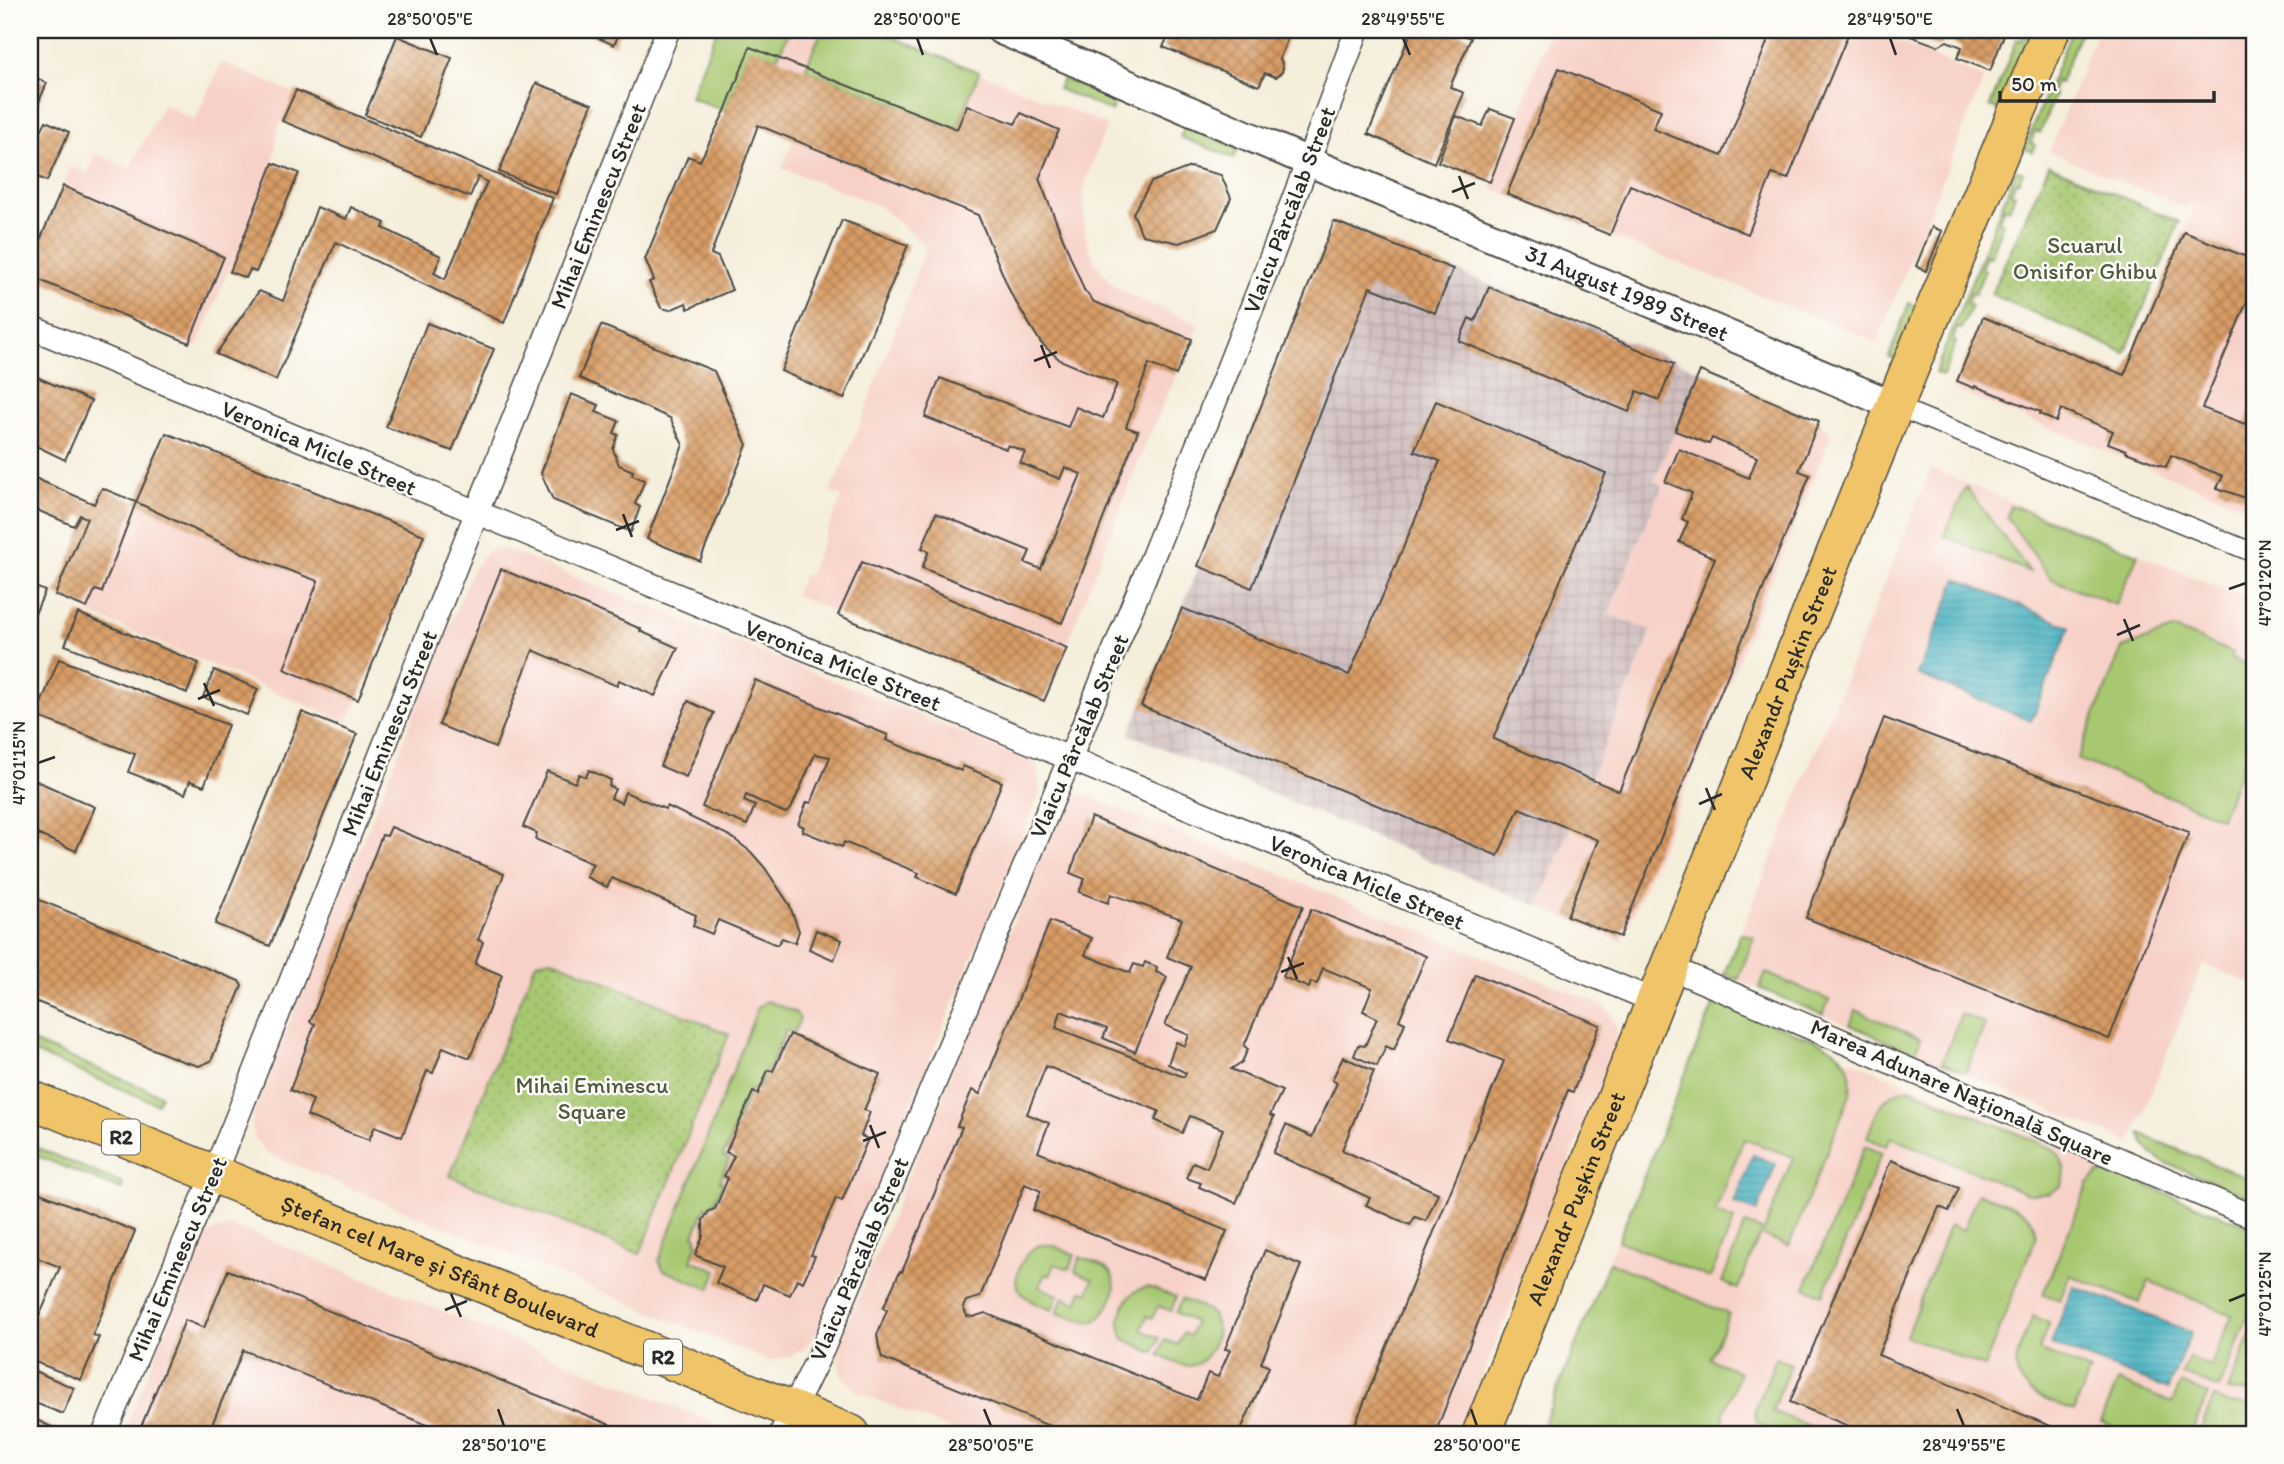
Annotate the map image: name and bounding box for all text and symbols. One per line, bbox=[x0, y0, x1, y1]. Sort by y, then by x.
text: 28°50'05"E bbox=[387, 8, 473, 30]
text: 28°50'00"E bbox=[873, 8, 961, 30]
text: 28°49'55"E bbox=[1361, 8, 1445, 30]
text: 28°49'50"E bbox=[1847, 8, 1933, 30]
scale bar bbox=[2000, 60, 2214, 104]
text: 50 m bbox=[2011, 71, 2058, 96]
street label: Mihai Eminescu Street bbox=[544, 99, 652, 313]
street label: Vlaicu Pârcălab Street bbox=[1237, 102, 1341, 317]
park label: Scuarul Onisifor Ghibu bbox=[2013, 231, 2158, 285]
street label: 31 August 1989 Street bbox=[1521, 239, 1733, 348]
street label: Veronica Micle Street bbox=[217, 394, 421, 502]
text: 47°01'20"N bbox=[2254, 539, 2276, 627]
street label: Alexandr Pușkin Street bbox=[1732, 562, 1843, 783]
street label: Veronica Micle Street bbox=[741, 613, 946, 717]
street label: Mihai Eminescu Street bbox=[335, 626, 443, 840]
street label: Vlaicu Pârcălab Street bbox=[1023, 629, 1135, 842]
text: 47°01'15"N bbox=[8, 721, 30, 805]
street label: Veronica Micle Street bbox=[1265, 828, 1469, 936]
street label: Marea Adunare Națională Square bbox=[1806, 1012, 2118, 1172]
park label: Mihai Eminescu Square bbox=[515, 1071, 669, 1125]
street label: Alexandr Pușkin Street bbox=[1520, 1088, 1631, 1309]
road number: R2 bbox=[102, 1120, 140, 1154]
street label: Mihai Eminescu Street bbox=[121, 1152, 233, 1366]
street label: Vlaicu Pârcălab Street bbox=[803, 1152, 915, 1365]
street label: Ștefan cel Mare și Sfânt Boulevard bbox=[277, 1189, 604, 1344]
text: 47°01'25"N bbox=[2254, 1251, 2276, 1337]
road number: R2 bbox=[644, 1340, 682, 1374]
text: 28°50'10"E bbox=[462, 1434, 546, 1456]
text: 28°50'05"E bbox=[948, 1434, 1034, 1456]
text: 28°50'00"E bbox=[1433, 1434, 1521, 1456]
text: 28°49'55"E bbox=[1922, 1434, 2006, 1456]

